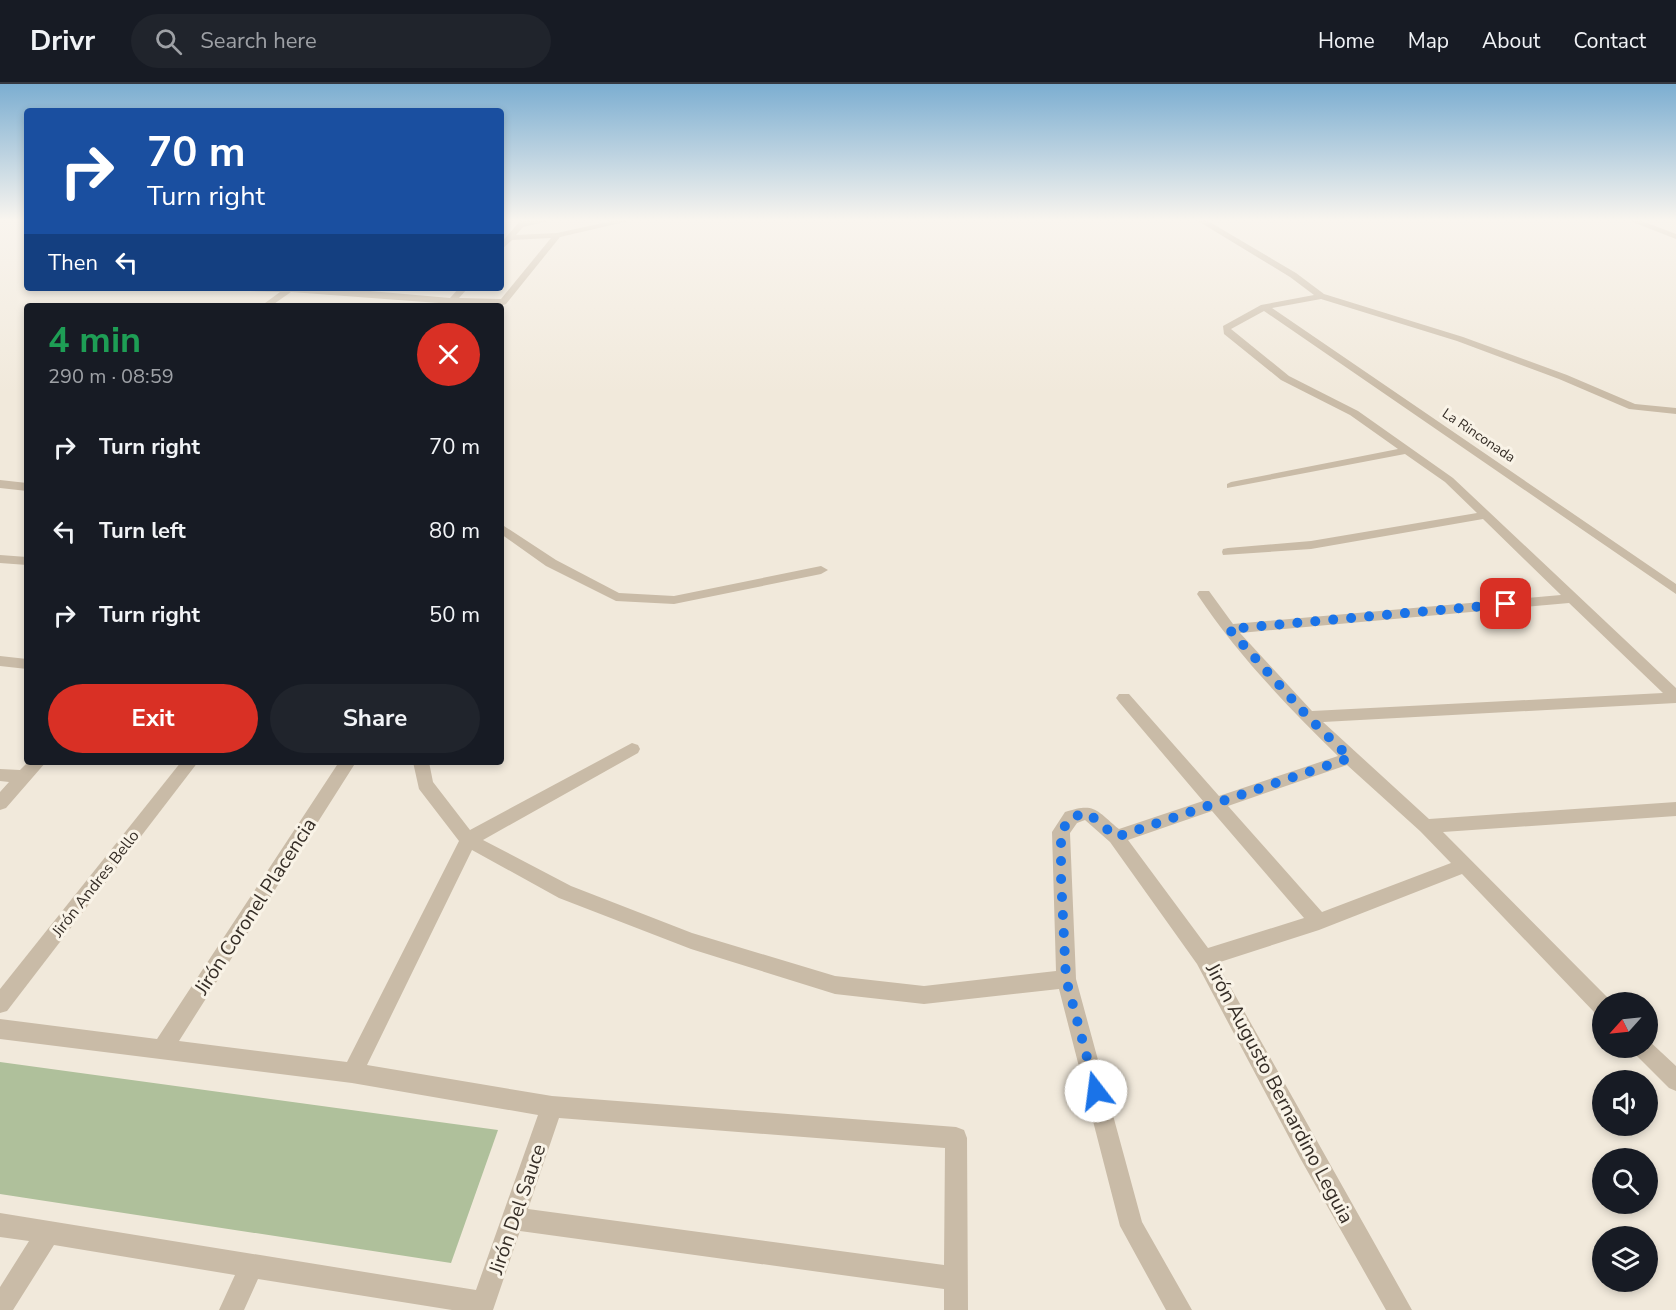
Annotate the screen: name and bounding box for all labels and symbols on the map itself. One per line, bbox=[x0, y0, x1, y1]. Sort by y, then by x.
street label: La Rinconada bbox=[1438, 404, 1519, 467]
pin bbox=[1480, 578, 1531, 629]
street label: Jirón Coronel Placencia bbox=[188, 813, 323, 1001]
street label: Jirón Andres Bello bbox=[46, 825, 145, 943]
street label: Jirón Augusto Bernardino Leguia bbox=[1199, 958, 1360, 1228]
north arrow bbox=[1592, 992, 1658, 1058]
position arrow bbox=[1064, 1059, 1128, 1123]
street label: Jirón Del Sauce bbox=[482, 1140, 552, 1279]

